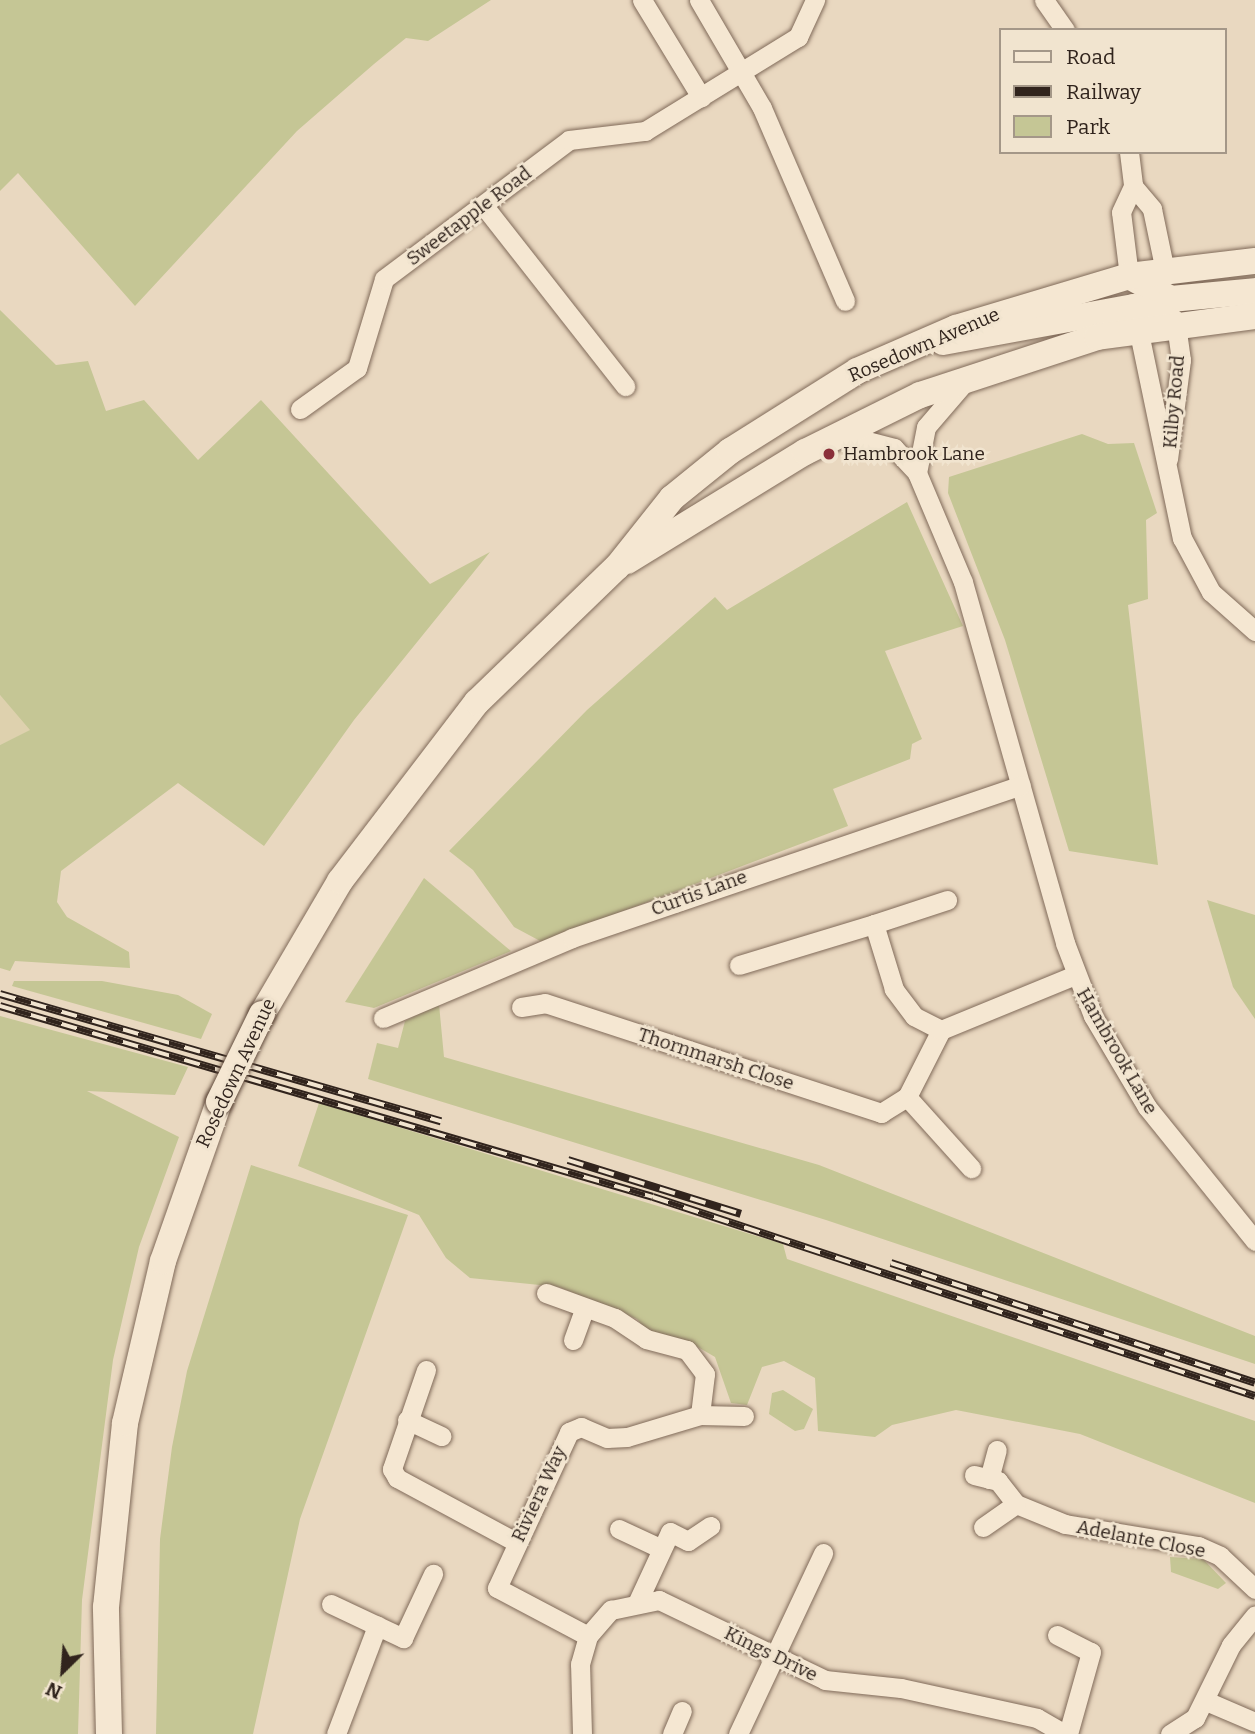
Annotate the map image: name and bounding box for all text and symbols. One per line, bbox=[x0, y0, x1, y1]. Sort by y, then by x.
legend bbox=[1000, 28, 1227, 154]
text: Road bbox=[1066, 44, 1115, 70]
text: Railway bbox=[1066, 79, 1141, 105]
text: Park bbox=[1066, 114, 1110, 140]
street label: Sweetapple Road bbox=[402, 162, 536, 270]
street label: Rosedown Avenue bbox=[845, 303, 1003, 387]
street label: Kilby Road bbox=[1159, 354, 1189, 450]
place label: Hambrook Lane bbox=[843, 443, 985, 465]
marker: Hambrook Lane bbox=[821, 446, 837, 462]
street label: Curtis Lane bbox=[648, 865, 750, 921]
street label: Hambrook Lane bbox=[1072, 984, 1162, 1118]
street label: Rosedown Avenue bbox=[191, 995, 281, 1151]
street label: Thornmarsh Close bbox=[635, 1023, 797, 1095]
street label: Riviera Way bbox=[507, 1442, 571, 1546]
street label: Adelante Close bbox=[1075, 1515, 1207, 1563]
street label: Kings Drive bbox=[721, 1622, 821, 1686]
north arrow bbox=[28, 1636, 98, 1706]
text: N bbox=[42, 1677, 65, 1704]

